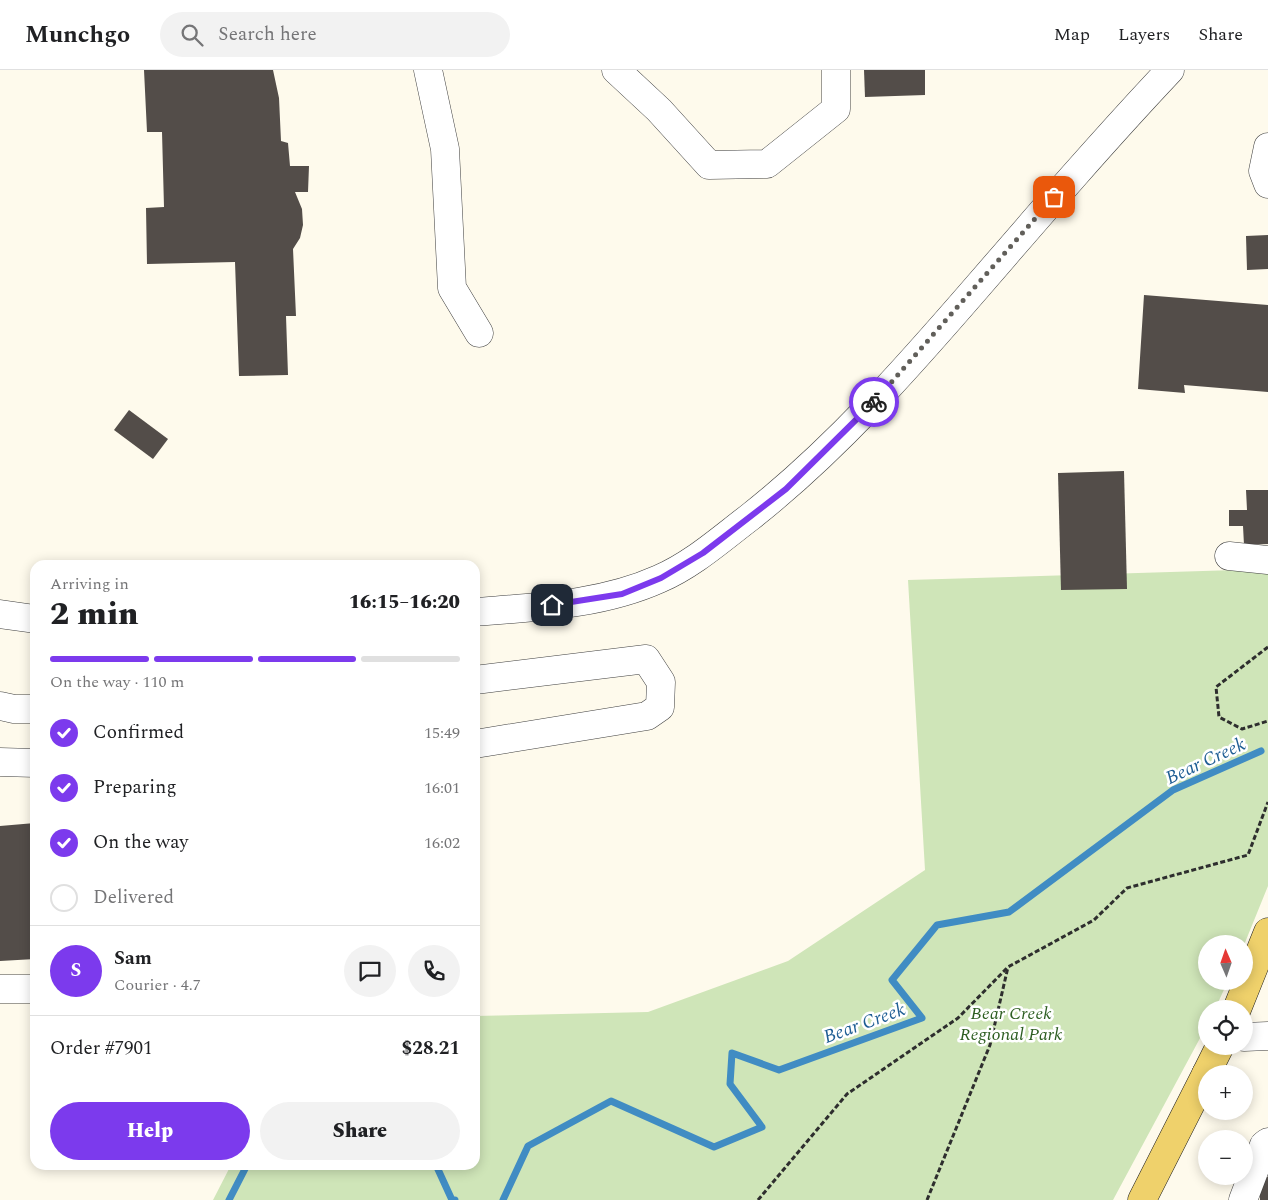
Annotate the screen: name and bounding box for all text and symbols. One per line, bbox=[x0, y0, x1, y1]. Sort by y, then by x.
search box bbox=[160, 12, 510, 57]
text: Munchgo bbox=[25, 17, 130, 53]
text: Search here bbox=[218, 20, 317, 49]
icon: search bbox=[178, 21, 206, 49]
text: Map bbox=[1054, 21, 1090, 48]
text: Layers bbox=[1118, 21, 1170, 48]
text: Share bbox=[1198, 21, 1243, 48]
pin bbox=[1033, 176, 1075, 218]
icon: bag bbox=[1040, 183, 1068, 211]
courier bbox=[849, 377, 899, 427]
icon: bike bbox=[860, 388, 888, 416]
text: Arriving in bbox=[50, 572, 129, 596]
pin bbox=[531, 584, 573, 626]
text: 16:15–16:20 bbox=[349, 588, 460, 617]
text: 2 min bbox=[50, 590, 138, 639]
icon: home bbox=[538, 591, 566, 619]
text: On the way · 110 m bbox=[50, 670, 184, 694]
text: Confirmed bbox=[93, 718, 184, 747]
icon: check bbox=[50, 719, 78, 747]
text: 15:49 bbox=[424, 721, 460, 745]
water label: Bear Creek bbox=[1161, 730, 1251, 793]
text: Preparing bbox=[93, 773, 177, 802]
icon: check bbox=[50, 774, 78, 802]
text: 16:01 bbox=[424, 776, 460, 800]
text: On the way bbox=[93, 828, 189, 857]
icon: check bbox=[50, 829, 78, 857]
text: 16:02 bbox=[424, 831, 460, 855]
text: Delivered bbox=[93, 883, 174, 912]
north arrow bbox=[1198, 935, 1252, 990]
map controls bbox=[1198, 935, 1253, 1185]
text: Sam bbox=[114, 944, 152, 973]
button: chat bbox=[344, 945, 396, 997]
button: phone bbox=[408, 945, 460, 997]
text: S bbox=[71, 956, 81, 985]
text: Courier · 4.7 bbox=[114, 973, 201, 997]
water label: Bear Creek bbox=[819, 995, 910, 1052]
park label: Bear Creek Regional Park bbox=[960, 1000, 1063, 1048]
button: locate bbox=[1198, 1000, 1253, 1055]
text: Order #7901 bbox=[50, 1034, 153, 1063]
text: $28.21 bbox=[402, 1034, 460, 1063]
button: + bbox=[1198, 1065, 1253, 1120]
button: Help bbox=[50, 1102, 250, 1160]
button: Share bbox=[260, 1102, 460, 1160]
button: − bbox=[1198, 1130, 1253, 1185]

